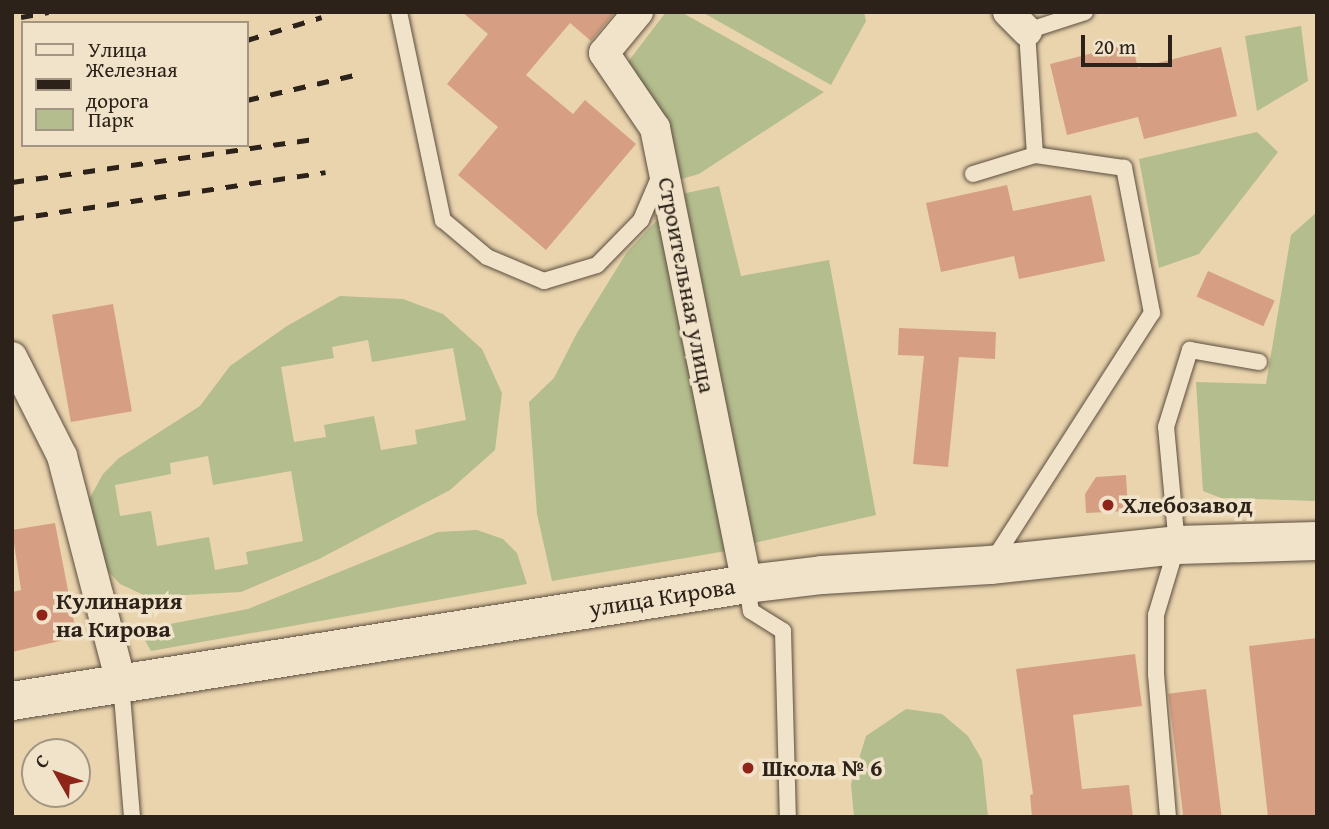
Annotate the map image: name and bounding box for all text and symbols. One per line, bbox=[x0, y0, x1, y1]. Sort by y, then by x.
legend bbox=[21, 21, 248, 147]
scale bar bbox=[1084, 21, 1175, 65]
text: 20 m bbox=[1094, 31, 1136, 62]
text: Улица bbox=[88, 34, 147, 65]
text: Железная дорога bbox=[86, 54, 178, 116]
text: Парк bbox=[88, 104, 134, 135]
street label: Строительная улица bbox=[652, 175, 722, 395]
place label: Хлебозавод bbox=[1122, 491, 1253, 519]
marker: Хлебозавод bbox=[1100, 497, 1116, 513]
street label: улица Кирова bbox=[587, 571, 737, 623]
place label: Кулинария на Кирова bbox=[56, 587, 182, 643]
marker: Кулинария на Кирова bbox=[34, 607, 50, 623]
north arrow bbox=[21, 738, 91, 808]
text: С bbox=[27, 748, 56, 774]
place label: Школа № 6 bbox=[762, 754, 882, 782]
marker: Школа № 6 bbox=[740, 760, 756, 776]

